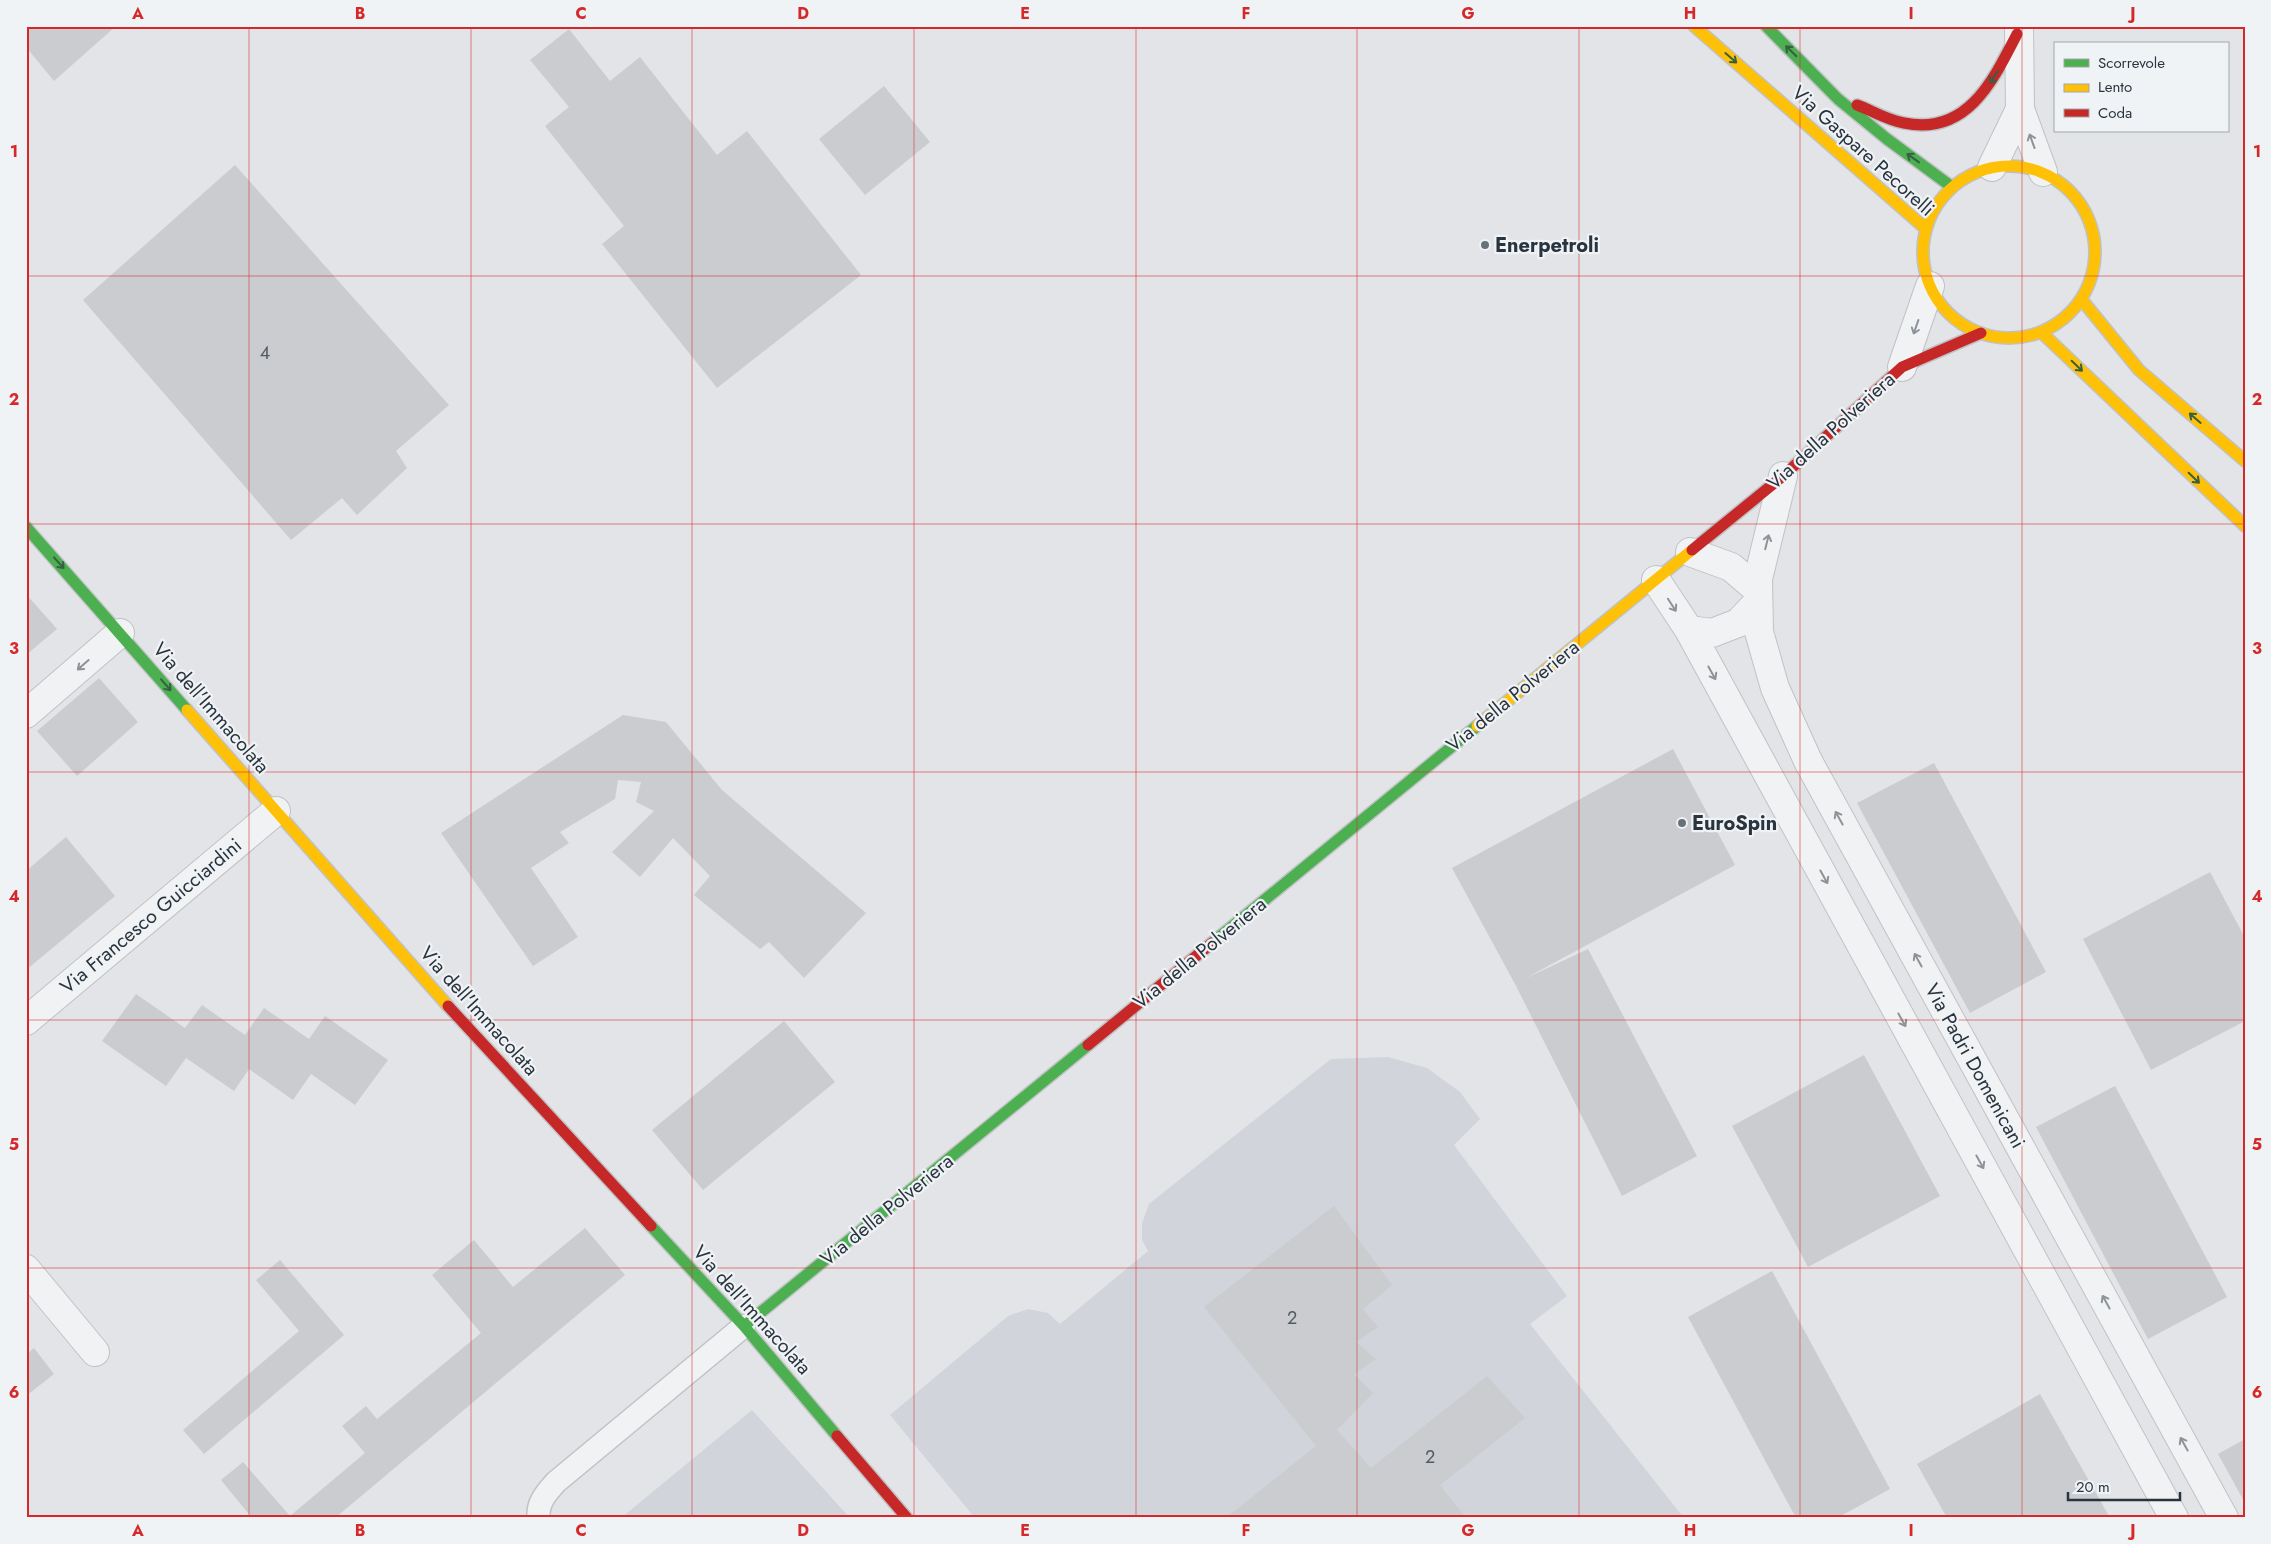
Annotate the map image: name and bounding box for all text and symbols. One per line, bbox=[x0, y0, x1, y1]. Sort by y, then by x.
text: A bbox=[131, 2, 144, 25]
text: B bbox=[355, 2, 365, 25]
text: C bbox=[575, 2, 587, 25]
text: D bbox=[797, 2, 809, 25]
text: E bbox=[1020, 2, 1030, 25]
text: F bbox=[1242, 2, 1250, 25]
text: G bbox=[1461, 2, 1475, 25]
text: H bbox=[1684, 2, 1696, 25]
text: I bbox=[1908, 2, 1914, 25]
text: J bbox=[2127, 2, 2136, 25]
legend bbox=[2054, 42, 2228, 132]
one-way arrow bbox=[1785, 45, 1797, 57]
one-way arrow bbox=[1724, 52, 1737, 64]
text: Scorrevole bbox=[2098, 52, 2165, 74]
one-way arrow bbox=[1989, 69, 1999, 83]
text: Lento bbox=[2098, 76, 2132, 98]
street label: Via Gaspare Pecorelli bbox=[1785, 79, 1941, 223]
text: Coda bbox=[2098, 102, 2132, 124]
one-way arrow bbox=[2026, 133, 2035, 148]
text: 1 bbox=[10, 140, 18, 163]
text: 1 bbox=[2253, 140, 2261, 163]
one-way arrow bbox=[1906, 153, 1920, 163]
place label: Enerpetroli bbox=[1495, 231, 1599, 260]
marker: Enerpetroli bbox=[1479, 239, 1491, 251]
one-way arrow bbox=[1911, 318, 1920, 334]
house number: 4 bbox=[260, 340, 270, 366]
one-way arrow bbox=[2070, 360, 2083, 372]
street label: Via della Polveriera bbox=[1760, 365, 1902, 497]
text: 2 bbox=[9, 388, 19, 411]
text: 2 bbox=[2252, 388, 2262, 411]
one-way arrow bbox=[2188, 412, 2201, 424]
one-way arrow bbox=[2188, 472, 2200, 484]
one-way arrow bbox=[1763, 534, 1772, 550]
one-way arrow bbox=[53, 557, 64, 570]
one-way arrow bbox=[1667, 598, 1678, 612]
street label: Via della Polveriera bbox=[1440, 633, 1586, 759]
street label: Via dell'Immacolata bbox=[146, 636, 276, 780]
text: 3 bbox=[9, 637, 19, 660]
text: 3 bbox=[2252, 637, 2262, 660]
one-way arrow bbox=[77, 659, 90, 670]
one-way arrow bbox=[1708, 665, 1718, 680]
one-way arrow bbox=[160, 679, 172, 692]
place label: EuroSpin bbox=[1692, 809, 1777, 838]
one-way arrow bbox=[1834, 811, 1843, 826]
marker: EuroSpin bbox=[1676, 817, 1688, 829]
street label: Via Francesco Guicciardini bbox=[54, 831, 248, 1001]
one-way arrow bbox=[1820, 869, 1829, 884]
text: 4 bbox=[8, 885, 20, 908]
text: 4 bbox=[2251, 885, 2263, 908]
street label: Via della Polveriera bbox=[1127, 890, 1273, 1016]
street label: Via dell'Immacolata bbox=[413, 940, 545, 1082]
one-way arrow bbox=[1912, 954, 1922, 968]
street label: Via Padri Domenicani bbox=[1918, 978, 2032, 1154]
one-way arrow bbox=[1897, 1012, 1907, 1026]
text: 5 bbox=[9, 1133, 19, 1156]
text: 5 bbox=[2252, 1133, 2262, 1156]
street label: Via della Polveriera bbox=[814, 1147, 960, 1273]
one-way arrow bbox=[1975, 1155, 1985, 1169]
street label: Via dell'Immacolata bbox=[686, 1239, 818, 1381]
one-way arrow bbox=[2100, 1295, 2110, 1310]
house number: 2 bbox=[1287, 1305, 1297, 1331]
text: 6 bbox=[9, 1381, 19, 1404]
text: 6 bbox=[2252, 1381, 2262, 1404]
one-way arrow bbox=[2179, 1437, 2189, 1452]
house number: 2 bbox=[1425, 1444, 1435, 1470]
scale bar bbox=[2068, 1469, 2181, 1501]
text: 20 m bbox=[2076, 1476, 2110, 1498]
text: A bbox=[131, 1519, 144, 1542]
text: B bbox=[355, 1519, 365, 1542]
text: C bbox=[575, 1519, 587, 1542]
text: D bbox=[797, 1519, 809, 1542]
text: E bbox=[1020, 1519, 1030, 1542]
text: F bbox=[1242, 1519, 1250, 1542]
text: G bbox=[1461, 1519, 1475, 1542]
text: H bbox=[1684, 1519, 1696, 1542]
text: I bbox=[1908, 1519, 1914, 1542]
text: J bbox=[2127, 1519, 2136, 1542]

